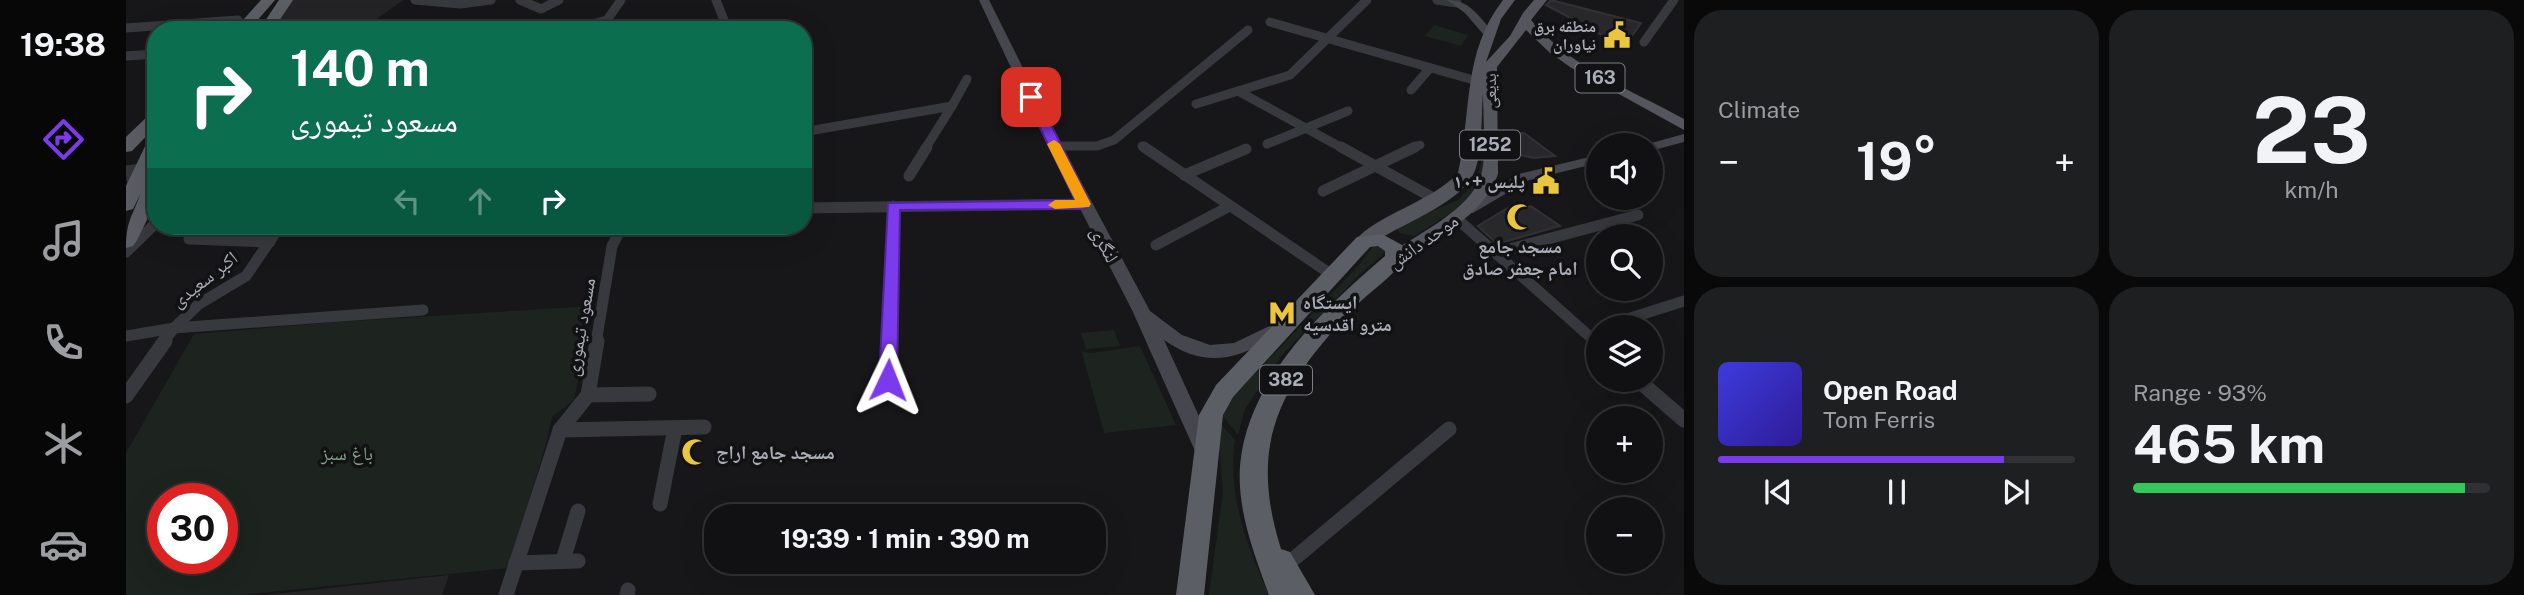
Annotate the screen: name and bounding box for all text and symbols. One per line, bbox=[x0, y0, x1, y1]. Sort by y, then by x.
place label: منطقه برق نیاوران bbox=[1534, 17, 1596, 54]
public building icon: منطقه برق نیاوران bbox=[1602, 20, 1632, 50]
text: 19:38 bbox=[20, 26, 106, 63]
text: 140 m bbox=[290, 39, 430, 97]
icon: right bbox=[175, 49, 266, 140]
road number: 163 bbox=[1576, 64, 1624, 92]
pin bbox=[1001, 67, 1061, 127]
street label: بدیعی bbox=[1481, 73, 1501, 109]
text: 23 bbox=[2252, 77, 2371, 183]
icon: arrive bbox=[1012, 78, 1050, 116]
text: Climate bbox=[1718, 96, 1800, 123]
text: مسعود تیموری bbox=[290, 102, 458, 139]
icon: directions bbox=[39, 115, 88, 164]
road number: 1252 bbox=[1460, 130, 1520, 160]
text: 19° bbox=[1856, 131, 1937, 192]
map controls bbox=[1586, 133, 1663, 574]
button: sound bbox=[1586, 133, 1663, 210]
text: − bbox=[1718, 140, 1739, 185]
text: + bbox=[2054, 140, 2075, 185]
public building icon: پلیس +۱۰ bbox=[1531, 166, 1561, 196]
place label: پلیس +۱۰ bbox=[1453, 170, 1525, 193]
text: km/h bbox=[2284, 176, 2339, 203]
icon: left bbox=[388, 182, 426, 220]
icon: ahead bbox=[461, 182, 499, 220]
icon: right bbox=[534, 182, 572, 220]
mosque icon: مسجد جامع امام جعفر صادق bbox=[1505, 202, 1535, 232]
street label: موحد دانش bbox=[1384, 209, 1463, 274]
icon: music bbox=[39, 216, 88, 265]
street label: لنگری bbox=[1086, 222, 1124, 266]
button: search bbox=[1586, 224, 1663, 301]
place label: مسجد جامع امام جعفر صادق bbox=[1462, 235, 1578, 282]
street label: اکبر سعیدی bbox=[166, 246, 242, 313]
street label: مسعود تیموری bbox=[561, 276, 600, 378]
place label: ایستگاه مترو اقدسیه bbox=[1303, 291, 1392, 336]
metro station icon: ایستگاه مترو اقدسیه bbox=[1267, 298, 1297, 328]
button: layers bbox=[1586, 315, 1663, 392]
icon: phone bbox=[39, 318, 88, 367]
position arrow bbox=[851, 343, 925, 417]
road number: 382 bbox=[1260, 366, 1312, 394]
text: Open Road bbox=[1823, 375, 1958, 406]
text: Range · 93% bbox=[2133, 379, 2267, 406]
button: + bbox=[1586, 406, 1663, 483]
text: Tom Ferris bbox=[1823, 406, 1935, 433]
text: 465 km bbox=[2133, 414, 2325, 475]
icon: climate bbox=[39, 419, 88, 468]
mosque icon: مسجد جامع اراج bbox=[680, 437, 710, 467]
place label: مسجد جامع اراج bbox=[716, 441, 835, 465]
park label: باغ سبز bbox=[320, 442, 373, 465]
icon: previous bbox=[1759, 473, 1797, 511]
icon: pause bbox=[1878, 473, 1916, 511]
icon: next bbox=[1997, 473, 2035, 511]
speed limit sign: 30 bbox=[147, 483, 238, 574]
button: − bbox=[1586, 497, 1663, 574]
icon: car bbox=[39, 520, 88, 569]
text: 19:39 · 1 min · 390 m bbox=[780, 523, 1030, 554]

